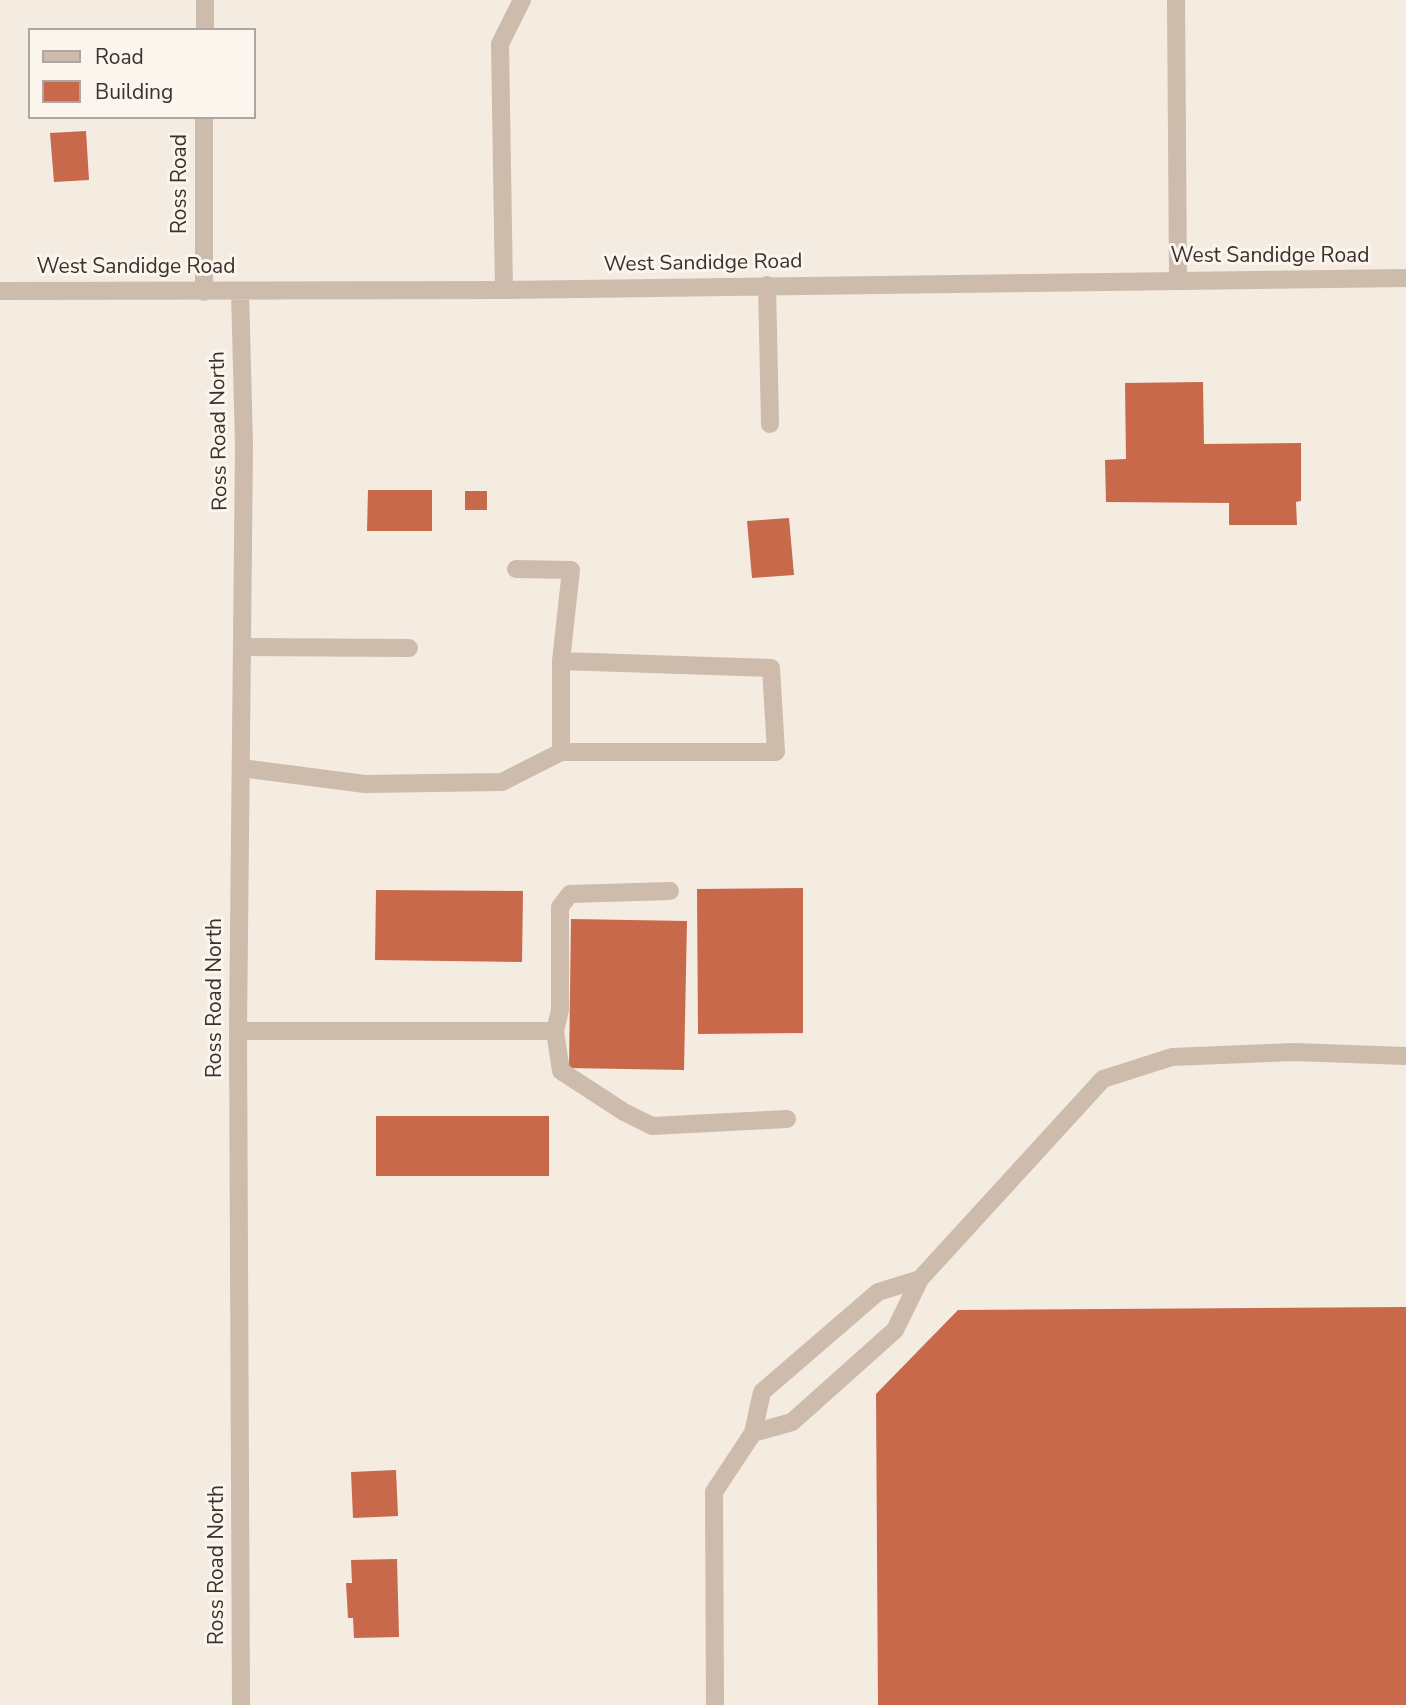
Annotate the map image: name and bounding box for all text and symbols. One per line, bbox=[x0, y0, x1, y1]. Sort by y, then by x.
legend bbox=[28, 28, 256, 119]
text: Road bbox=[95, 43, 144, 71]
text: Building bbox=[95, 78, 173, 106]
street label: Ross Road bbox=[168, 134, 194, 234]
street label: West Sandidge Road bbox=[1171, 244, 1369, 270]
street label: West Sandidge Road bbox=[603, 250, 803, 278]
street label: West Sandidge Road bbox=[37, 255, 235, 281]
street label: Ross Road North bbox=[206, 351, 234, 511]
street label: Ross Road North bbox=[203, 918, 229, 1078]
street label: Ross Road North bbox=[205, 1485, 231, 1645]

